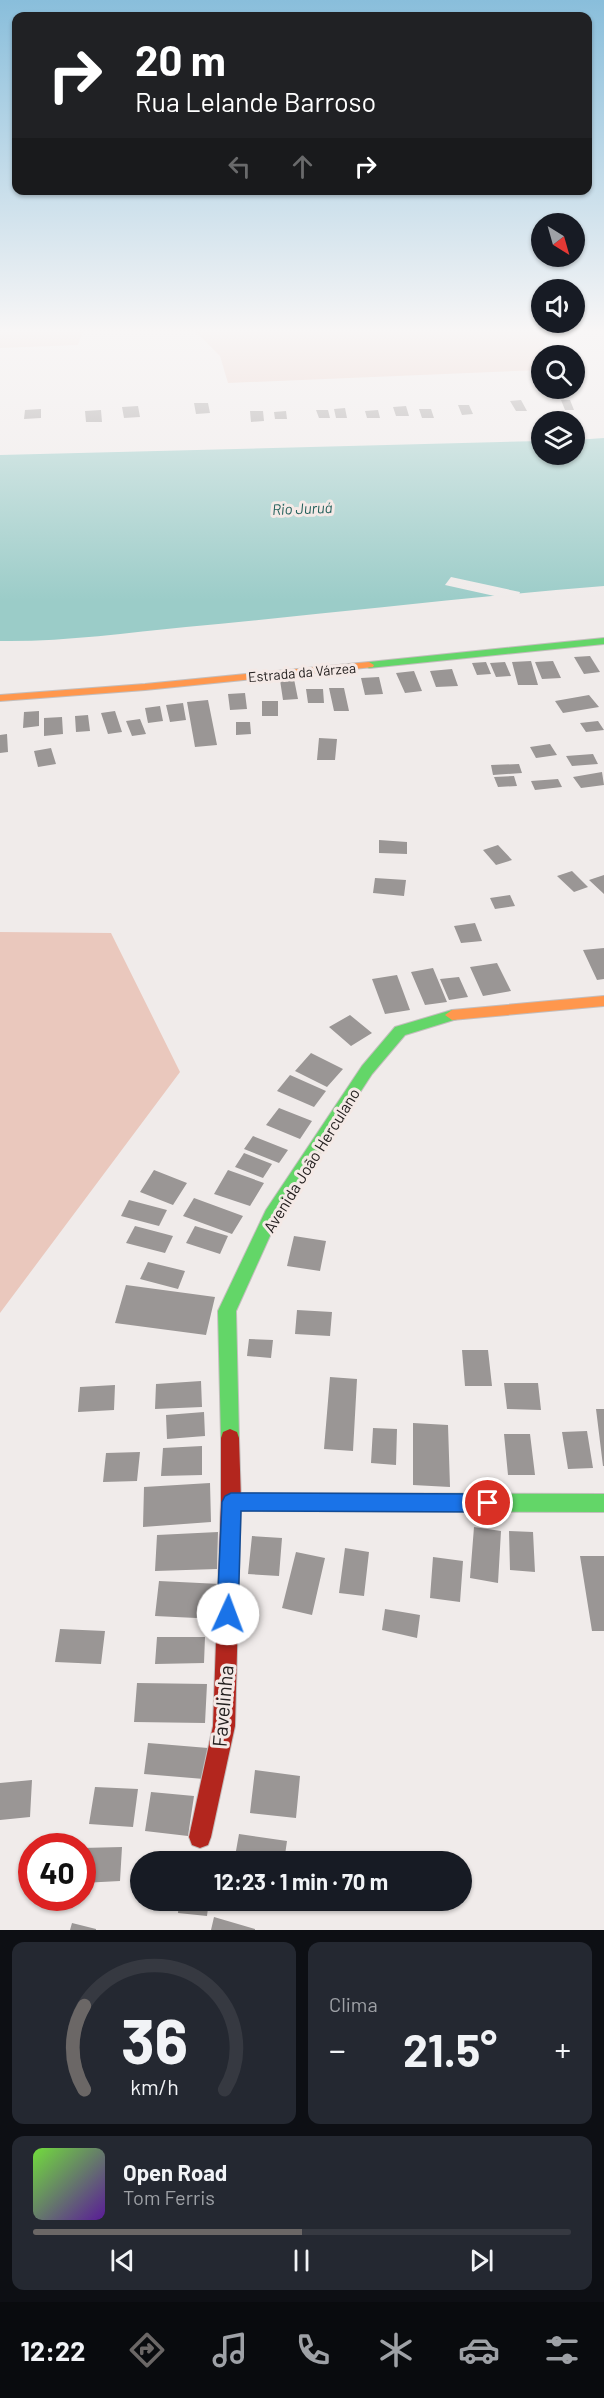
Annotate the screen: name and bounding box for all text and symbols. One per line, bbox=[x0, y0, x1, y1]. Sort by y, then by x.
text: 20 m bbox=[135, 34, 226, 84]
icon: right bbox=[36, 36, 114, 114]
text: Rua Lelande Barroso bbox=[135, 85, 376, 117]
icon: left bbox=[223, 150, 256, 183]
icon: ahead bbox=[286, 150, 319, 183]
icon: right bbox=[349, 150, 382, 183]
north arrow bbox=[531, 213, 585, 267]
map controls bbox=[531, 213, 585, 465]
button: sound bbox=[531, 279, 585, 333]
button: search bbox=[531, 345, 585, 399]
button: layers bbox=[531, 411, 585, 465]
water label: Rio Juruá bbox=[272, 498, 333, 518]
street label: Estrada da Várzea bbox=[247, 659, 357, 685]
street label: Avenida João Herculano bbox=[259, 1084, 363, 1236]
pin bbox=[462, 1477, 513, 1528]
icon: arrive bbox=[471, 1486, 504, 1519]
position arrow bbox=[196, 1582, 260, 1646]
street label: Favelinha bbox=[206, 1664, 238, 1748]
speed limit sign: 40 bbox=[18, 1833, 96, 1911]
text: 12:23 · 1 min · 70 m bbox=[214, 1868, 388, 1894]
text: Clima bbox=[329, 1992, 378, 2016]
text: 36 bbox=[120, 2002, 188, 2076]
text: 21.5° bbox=[403, 2022, 497, 2076]
text: − bbox=[329, 2029, 346, 2069]
text: + bbox=[555, 2029, 571, 2069]
text: km/h bbox=[130, 2074, 178, 2099]
text: Open Road bbox=[123, 2159, 227, 2185]
text: Tom Ferris bbox=[123, 2185, 215, 2209]
icon: previous bbox=[106, 2244, 139, 2277]
icon: pause bbox=[285, 2244, 318, 2277]
icon: next bbox=[465, 2244, 498, 2277]
icon: directions bbox=[126, 2329, 168, 2371]
icon: music bbox=[209, 2329, 251, 2371]
icon: phone bbox=[292, 2329, 334, 2371]
icon: climate bbox=[375, 2329, 417, 2371]
icon: car bbox=[458, 2329, 500, 2371]
icon: filters bbox=[541, 2329, 583, 2371]
text: 12:22 bbox=[21, 2334, 85, 2366]

